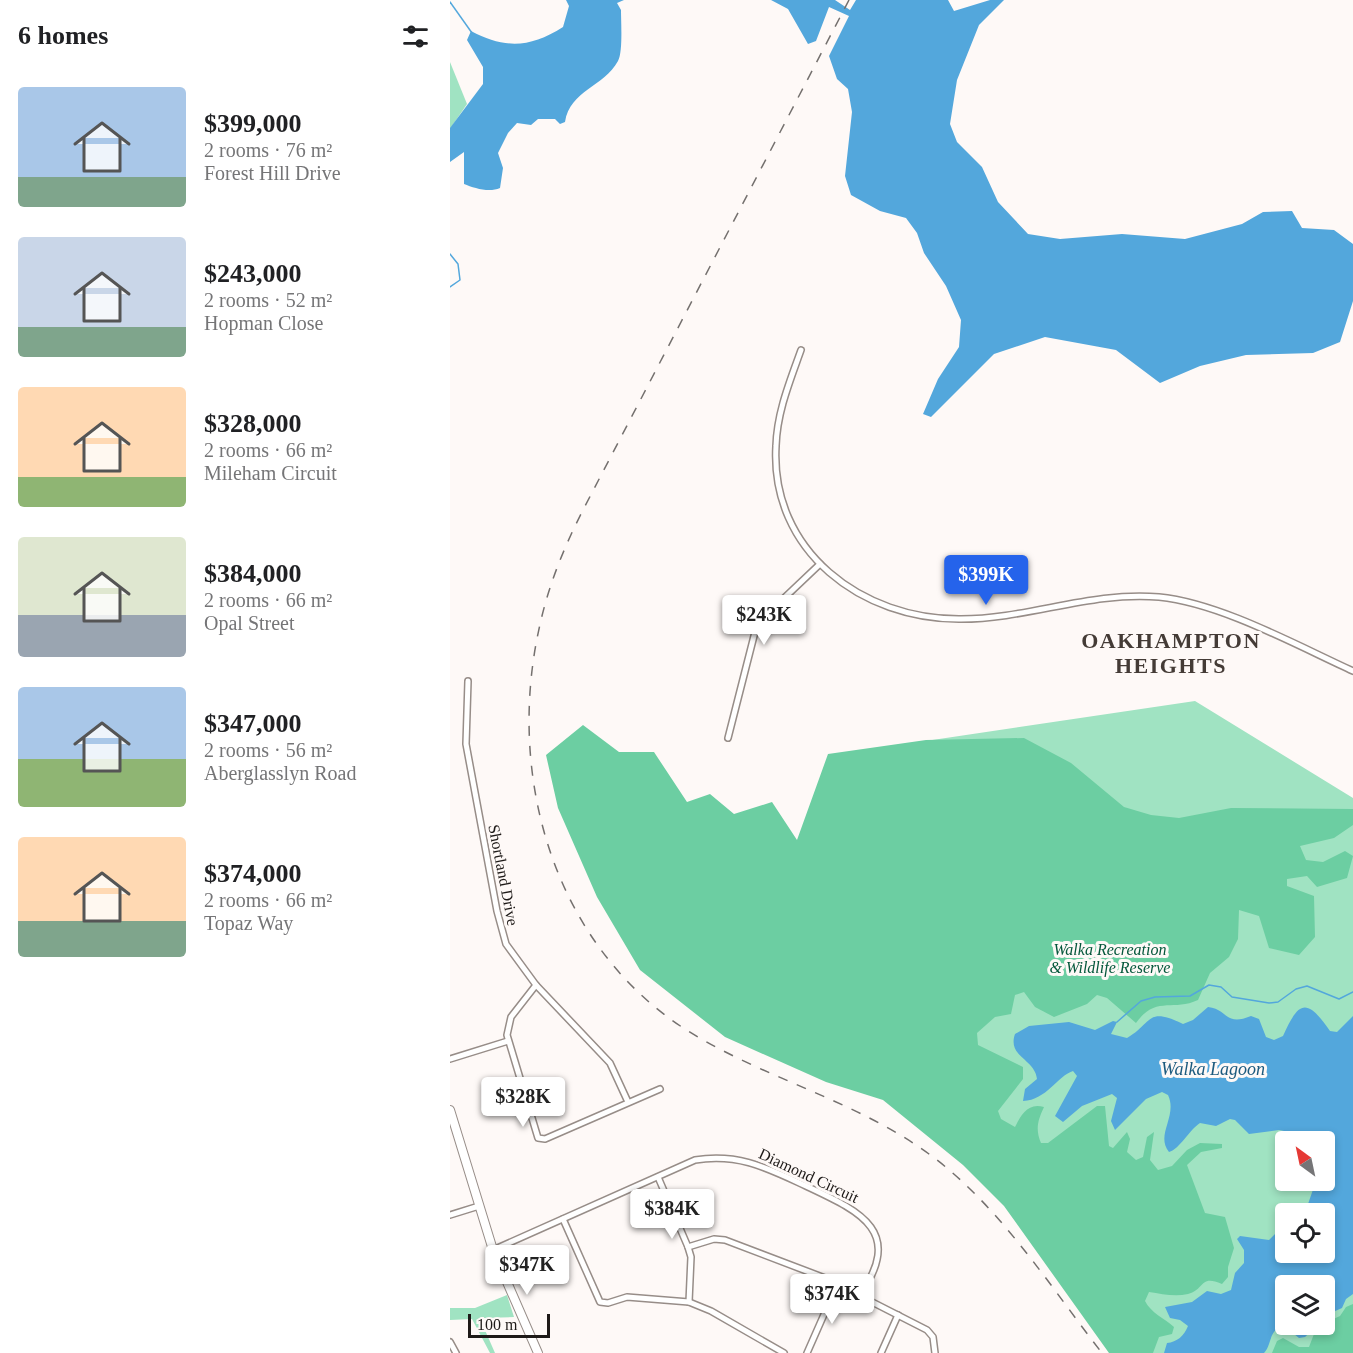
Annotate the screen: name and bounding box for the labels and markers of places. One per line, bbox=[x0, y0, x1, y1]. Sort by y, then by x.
pin: $399K bbox=[944, 555, 1028, 606]
pin: $243K bbox=[722, 595, 806, 646]
pin: $328K bbox=[481, 1077, 565, 1128]
pin: $384K bbox=[630, 1189, 714, 1240]
pin: $347K bbox=[485, 1245, 569, 1296]
pin: $374K bbox=[790, 1274, 874, 1325]

